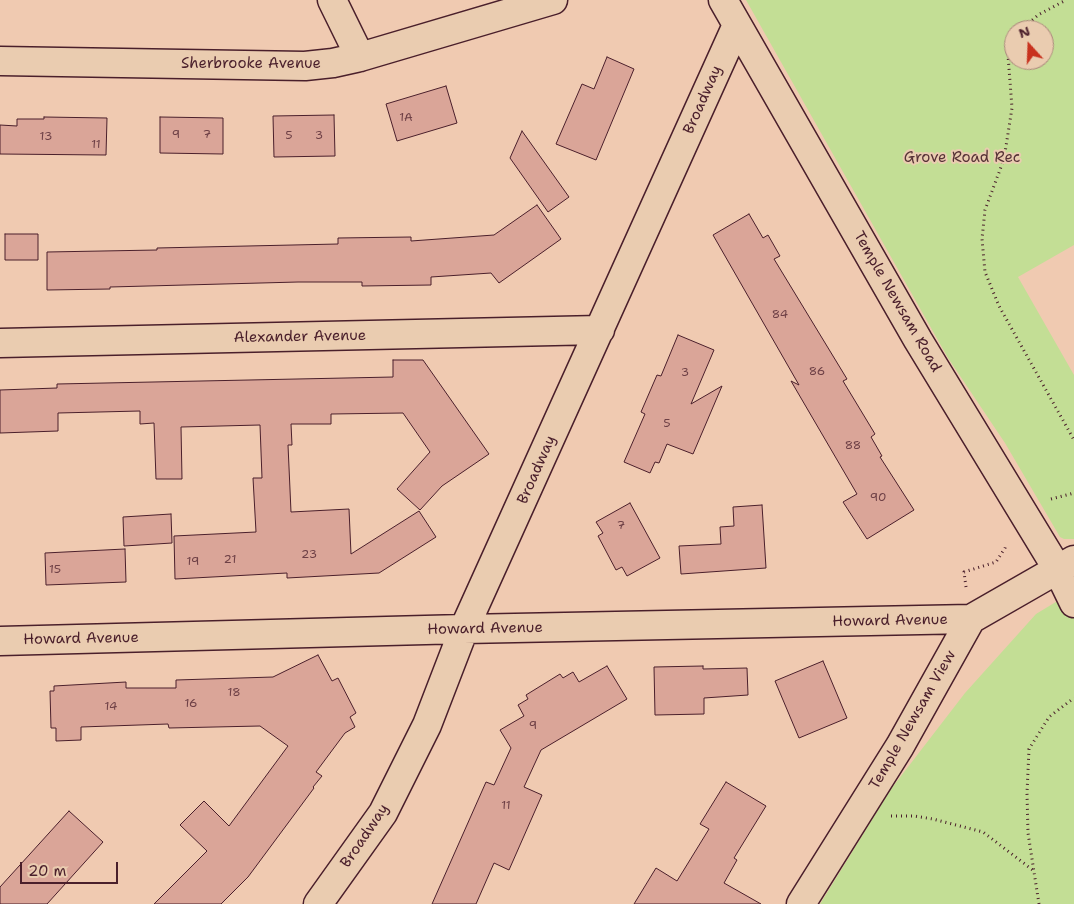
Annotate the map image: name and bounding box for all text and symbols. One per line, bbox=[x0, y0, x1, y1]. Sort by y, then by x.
north arrow bbox=[1004, 20, 1054, 70]
text: N bbox=[1016, 21, 1033, 42]
street label: Sherbrooke Avenue bbox=[181, 55, 321, 73]
street label: Broadway bbox=[680, 63, 726, 137]
house number: 1A bbox=[399, 111, 413, 125]
house number: 9 bbox=[172, 128, 180, 142]
house number: 7 bbox=[203, 128, 211, 142]
house number: 5 bbox=[285, 129, 293, 143]
house number: 3 bbox=[315, 129, 323, 143]
house number: 13 bbox=[40, 130, 52, 144]
house number: 11 bbox=[91, 138, 101, 152]
park label: Grove Road Rec bbox=[904, 149, 1020, 167]
street label: Temple Newsam Road bbox=[849, 228, 945, 376]
house number: 84 bbox=[772, 308, 788, 322]
street label: Alexander Avenue bbox=[234, 327, 366, 347]
house number: 86 bbox=[809, 365, 825, 379]
house number: 3 bbox=[681, 366, 689, 380]
house number: 5 bbox=[663, 417, 671, 431]
street label: Broadway bbox=[514, 433, 560, 507]
house number: 88 bbox=[845, 439, 861, 453]
house number: 90 bbox=[870, 491, 886, 505]
house number: 7 bbox=[617, 519, 625, 533]
house number: 23 bbox=[301, 548, 317, 562]
house number: 21 bbox=[224, 553, 236, 567]
house number: 19 bbox=[187, 555, 199, 569]
house number: 15 bbox=[49, 563, 61, 577]
street label: Howard Avenue bbox=[832, 611, 948, 631]
street label: Howard Avenue bbox=[427, 619, 543, 639]
street label: Howard Avenue bbox=[23, 629, 139, 649]
street label: Temple Newsam View bbox=[866, 647, 960, 793]
house number: 18 bbox=[227, 686, 241, 700]
house number: 16 bbox=[184, 697, 198, 711]
house number: 14 bbox=[105, 700, 117, 714]
house number: 9 bbox=[529, 719, 537, 733]
house number: 11 bbox=[501, 799, 511, 813]
street label: Broadway bbox=[337, 801, 393, 871]
scale bar bbox=[22, 852, 120, 884]
text: 20 m bbox=[28, 861, 67, 881]

